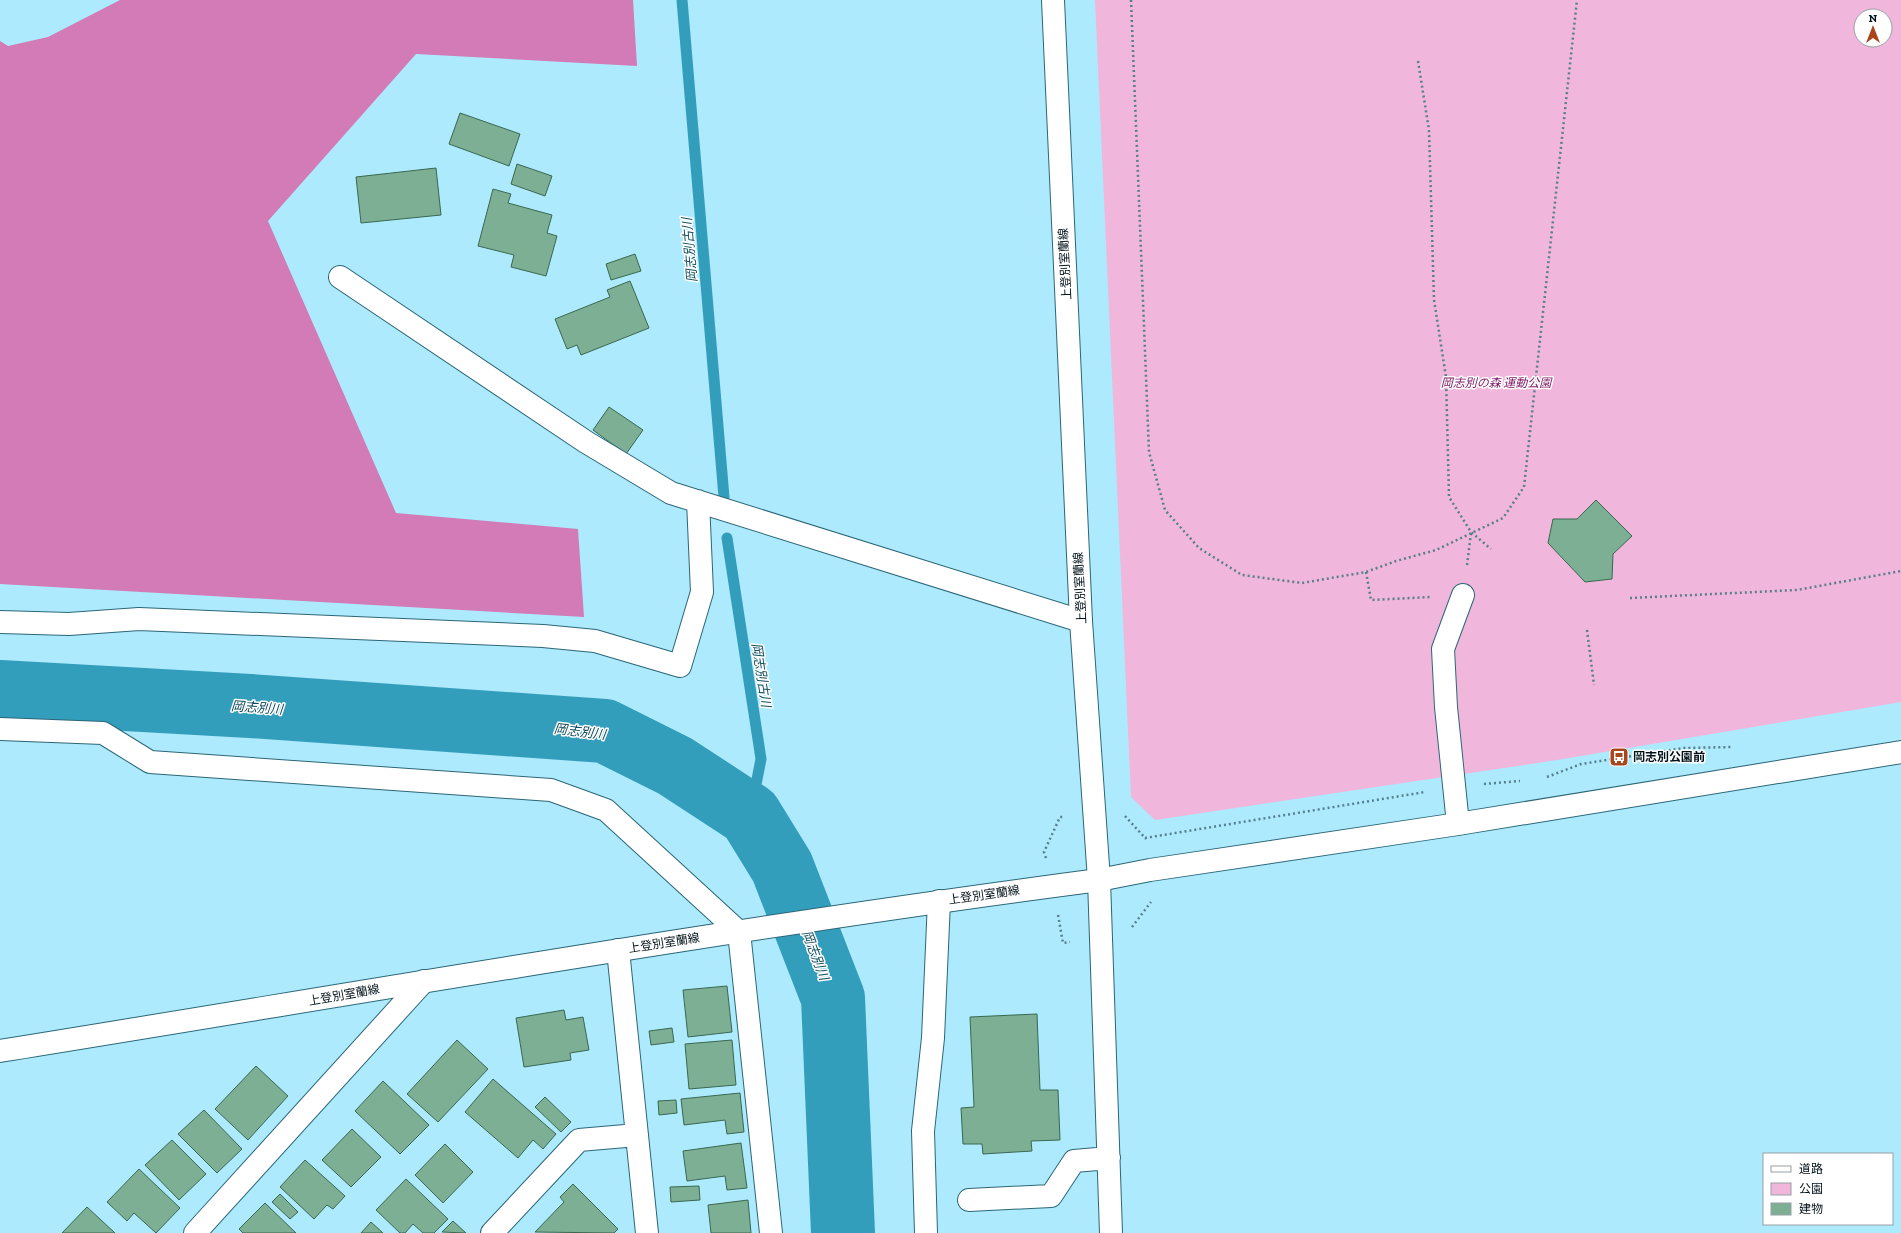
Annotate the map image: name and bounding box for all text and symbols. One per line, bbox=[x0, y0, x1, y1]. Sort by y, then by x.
north arrow bbox=[1853, 8, 1893, 48]
text: N bbox=[1869, 12, 1878, 25]
water label: 岡志別古川 bbox=[679, 215, 700, 283]
street label: 上登別室蘭線 bbox=[1056, 228, 1074, 300]
park label: 岡志別の森 運動公園 bbox=[1441, 376, 1553, 390]
street label: 上登別室蘭線 bbox=[1071, 552, 1089, 624]
water label: 岡志別古川 bbox=[749, 642, 774, 710]
water label: 岡志別川 bbox=[230, 698, 285, 717]
water label: 岡志別川 bbox=[553, 721, 609, 742]
bus stop icon: 岡志別公園前 bbox=[1608, 746, 1630, 768]
place label: 岡志別公園前 bbox=[1633, 750, 1705, 764]
street label: 上登別室蘭線 bbox=[947, 883, 1021, 907]
water label: 岡志別川 bbox=[799, 928, 833, 984]
street label: 上登別室蘭線 bbox=[627, 930, 701, 956]
street label: 上登別室蘭線 bbox=[307, 982, 381, 1008]
legend bbox=[1763, 1153, 1893, 1225]
text: 道路 bbox=[1799, 1162, 1823, 1176]
text: 公園 bbox=[1799, 1182, 1823, 1196]
text: 建物 bbox=[1799, 1202, 1823, 1216]

